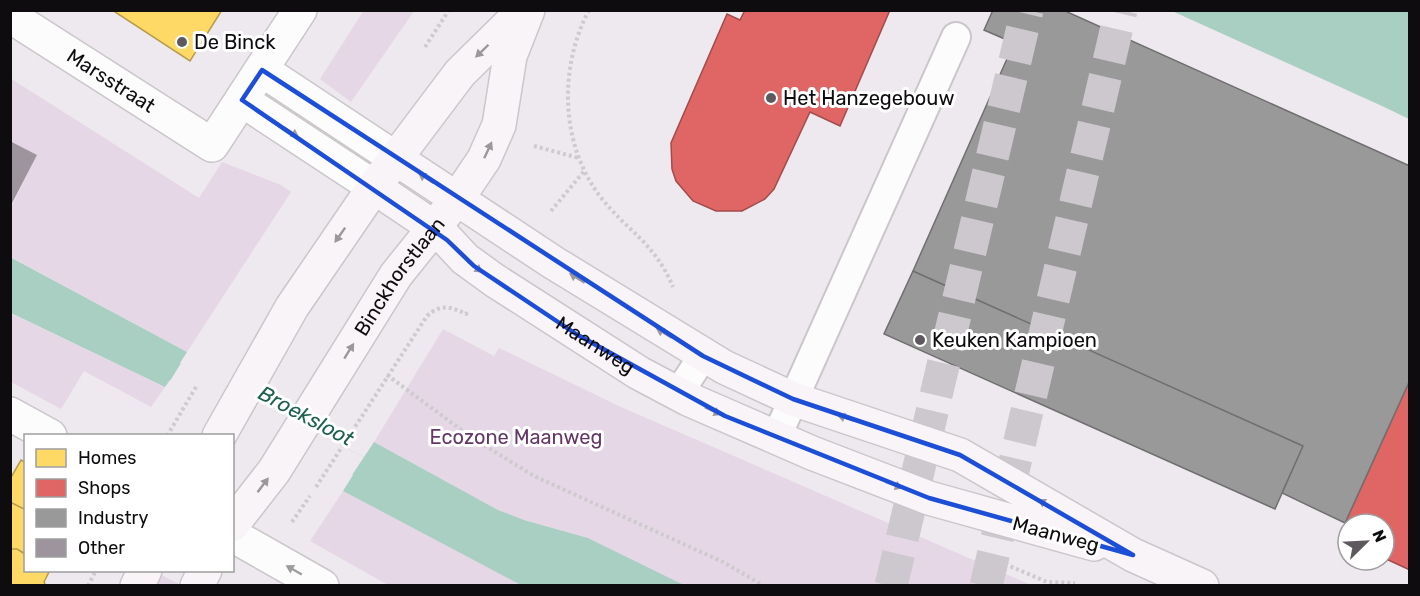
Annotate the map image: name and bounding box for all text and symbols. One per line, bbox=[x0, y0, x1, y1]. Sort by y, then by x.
place label: De Binck bbox=[194, 30, 276, 54]
marker: De Binck bbox=[175, 35, 189, 49]
street label: Marsstraat bbox=[63, 44, 160, 118]
one-way arrow bbox=[474, 44, 489, 58]
place label: Het Hanzegebouw bbox=[783, 86, 954, 110]
marker: Het Hanzegebouw bbox=[764, 91, 778, 105]
one-way arrow bbox=[282, 126, 299, 137]
one-way arrow bbox=[484, 141, 493, 158]
one-way arrow bbox=[418, 173, 434, 184]
street label: Binckhorstlaan bbox=[349, 212, 450, 340]
one-way arrow bbox=[335, 227, 347, 242]
one-way arrow bbox=[468, 260, 483, 272]
one-way arrow bbox=[569, 272, 585, 283]
street label: Maanweg bbox=[552, 311, 639, 379]
one-way arrow bbox=[656, 327, 672, 338]
place label: Keuken Kampioen bbox=[932, 328, 1097, 352]
marker: Keuken Kampioen bbox=[913, 333, 927, 347]
one-way arrow bbox=[343, 343, 354, 359]
water label: Broeksloot bbox=[254, 380, 359, 451]
one-way arrow bbox=[705, 407, 722, 416]
one-way arrow bbox=[837, 412, 855, 422]
park label: Ecozone Maanweg bbox=[429, 425, 603, 449]
legend bbox=[24, 434, 234, 572]
text: Homes bbox=[78, 447, 136, 469]
text: Shops bbox=[78, 477, 130, 499]
one-way arrow bbox=[257, 478, 269, 494]
one-way arrow bbox=[885, 480, 903, 490]
one-way arrow bbox=[1038, 499, 1054, 510]
text: Industry bbox=[78, 507, 148, 529]
street label: Maanweg bbox=[1010, 511, 1102, 557]
north arrow bbox=[1336, 512, 1396, 572]
text: N bbox=[1368, 527, 1390, 545]
text: Other bbox=[78, 537, 125, 559]
one-way arrow bbox=[286, 564, 302, 575]

